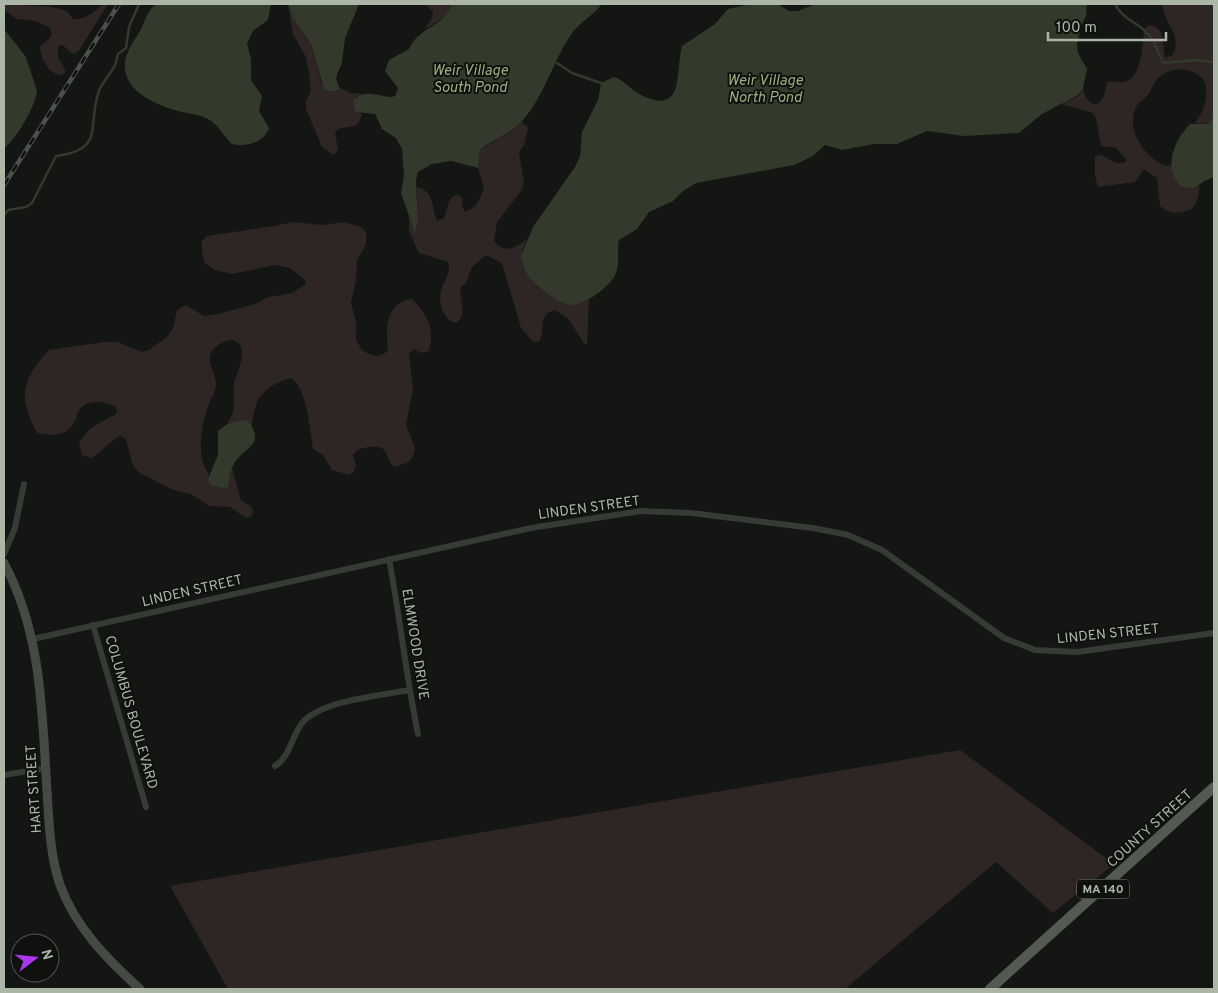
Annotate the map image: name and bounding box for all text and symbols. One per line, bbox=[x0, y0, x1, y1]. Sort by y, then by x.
scale bar bbox=[1048, 10, 1166, 42]
text: 100 m bbox=[1056, 19, 1097, 38]
water label: Weir Village South Pond bbox=[432, 62, 508, 98]
water label: Weir Village North Pond bbox=[727, 72, 803, 108]
street label: LINDEN STREET bbox=[537, 493, 641, 524]
street label: LINDEN STREET bbox=[140, 572, 244, 611]
street label: ELMWOOD DRIVE bbox=[397, 588, 432, 701]
street label: LINDEN STREET bbox=[1056, 621, 1160, 648]
street label: COLUMBUS BOULEVARD bbox=[100, 634, 161, 791]
street label: HART STREET bbox=[23, 744, 46, 834]
street label: COUNTY STREET bbox=[1104, 786, 1196, 872]
road number: MA 140 bbox=[1077, 880, 1129, 899]
north arrow bbox=[10, 933, 60, 983]
text: N bbox=[36, 948, 56, 962]

